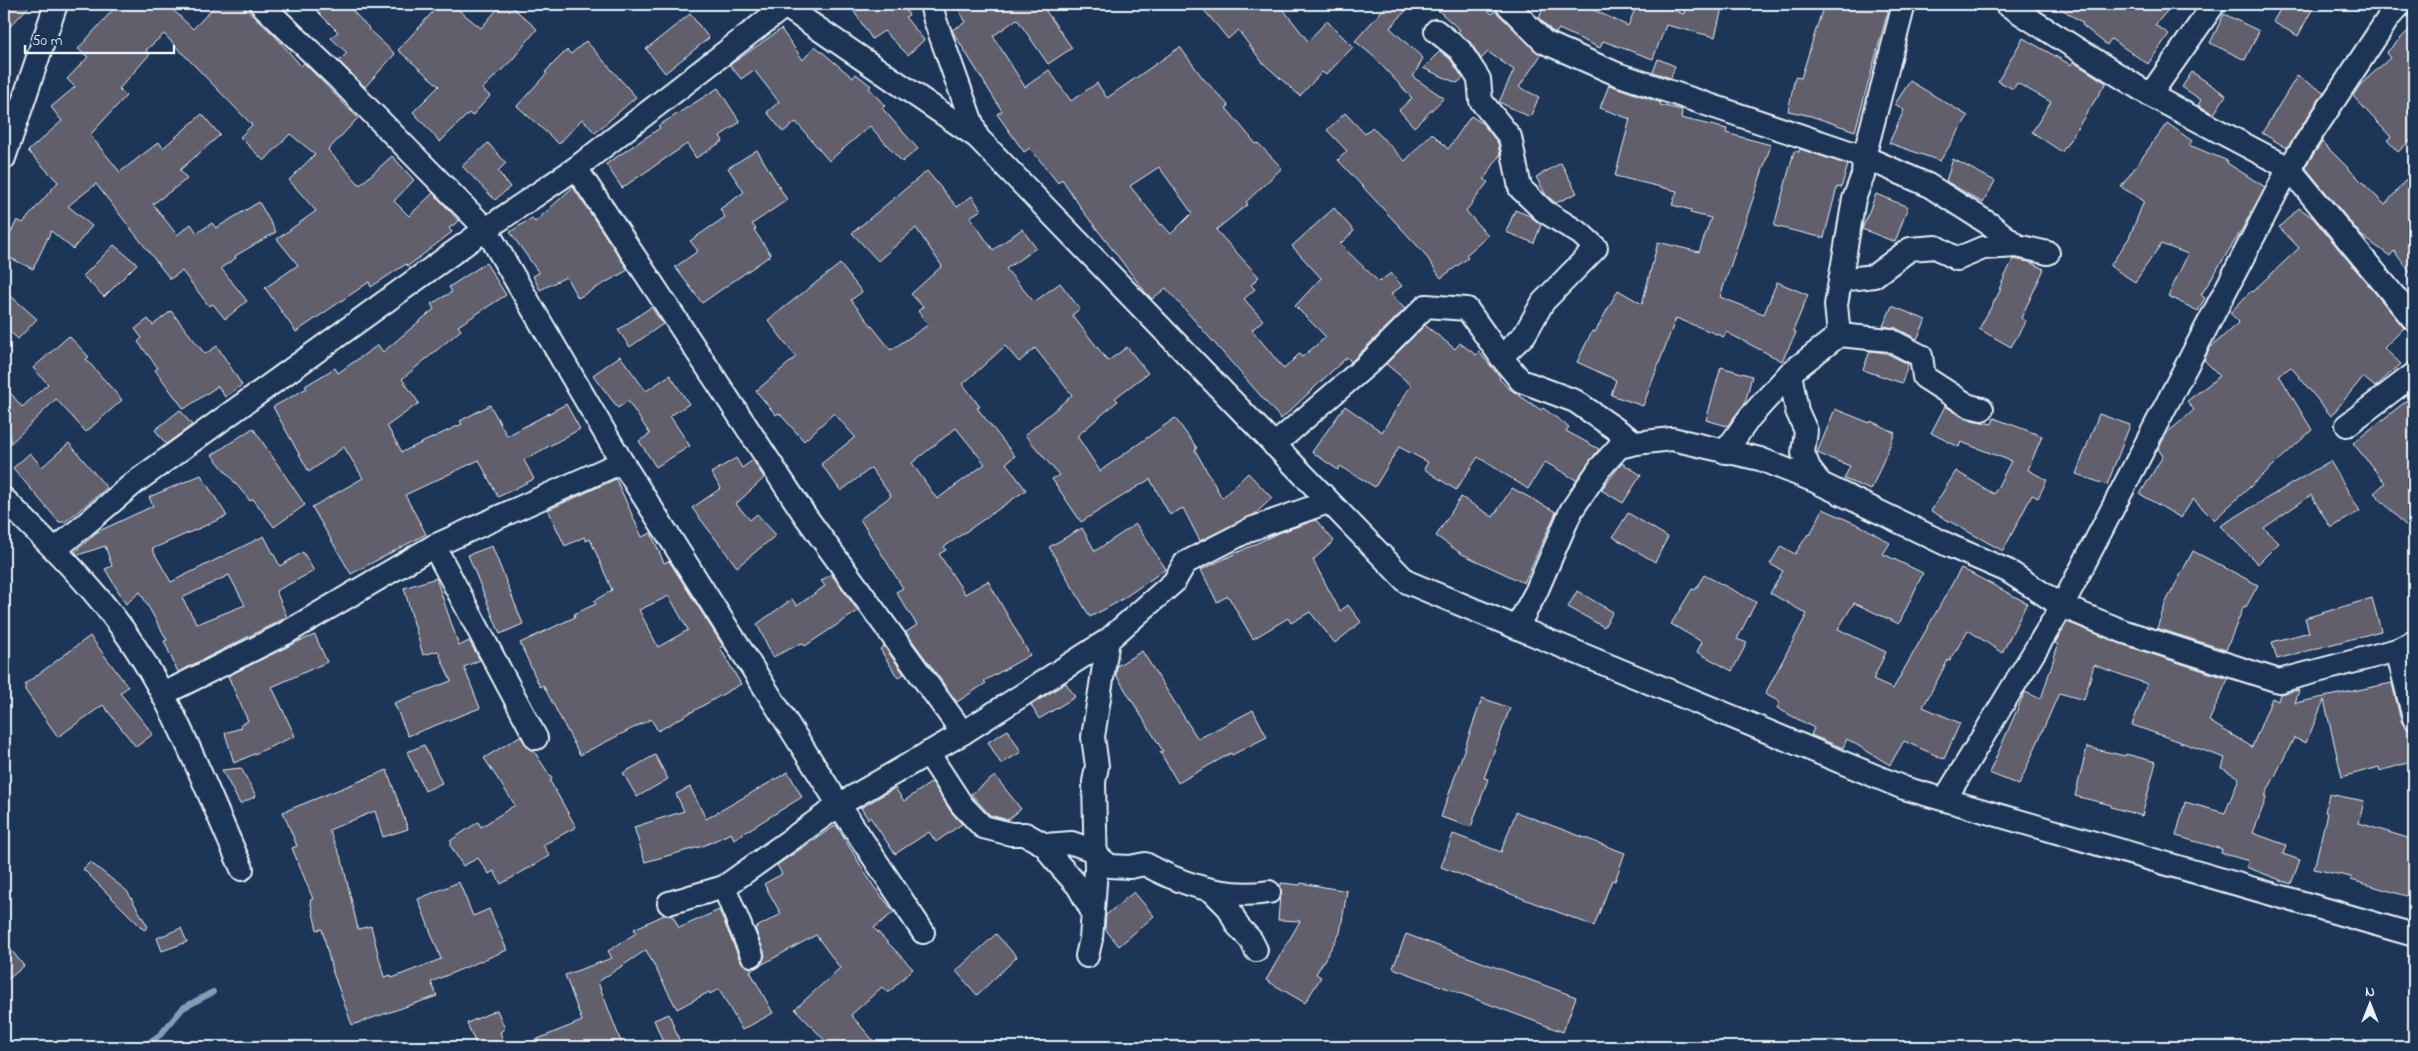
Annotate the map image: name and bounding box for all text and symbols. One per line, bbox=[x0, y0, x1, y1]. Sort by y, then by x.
scale bar bbox=[25, 22, 174, 54]
text: 50 m bbox=[32, 30, 63, 52]
north arrow bbox=[2346, 978, 2396, 1028]
text: N bbox=[2365, 982, 2375, 1003]

